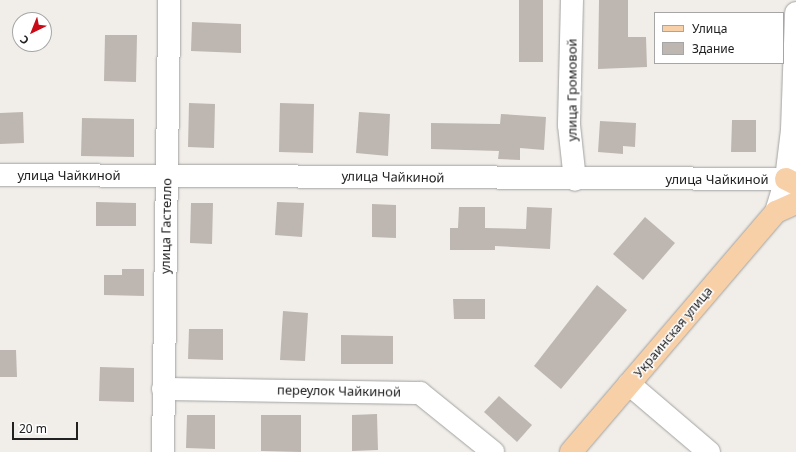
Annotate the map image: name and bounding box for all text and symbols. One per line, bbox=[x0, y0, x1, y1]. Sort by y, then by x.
north arrow bbox=[12, 12, 52, 52]
legend bbox=[654, 12, 784, 64]
text: Улица bbox=[692, 20, 727, 37]
text: С bbox=[16, 33, 32, 48]
street label: улица Громовой bbox=[564, 39, 580, 141]
text: Здание bbox=[692, 40, 734, 57]
street label: улица Чайкиной bbox=[17, 167, 121, 183]
street label: улица Чайкиной bbox=[341, 168, 445, 186]
street label: улица Чайкиной bbox=[665, 171, 769, 187]
street label: улица Гастелло bbox=[157, 178, 175, 274]
street label: Украинская улица bbox=[630, 283, 716, 381]
street label: переулок Чайкиной bbox=[277, 382, 401, 400]
scale bar bbox=[14, 414, 80, 440]
text: 20 m bbox=[19, 420, 47, 437]

